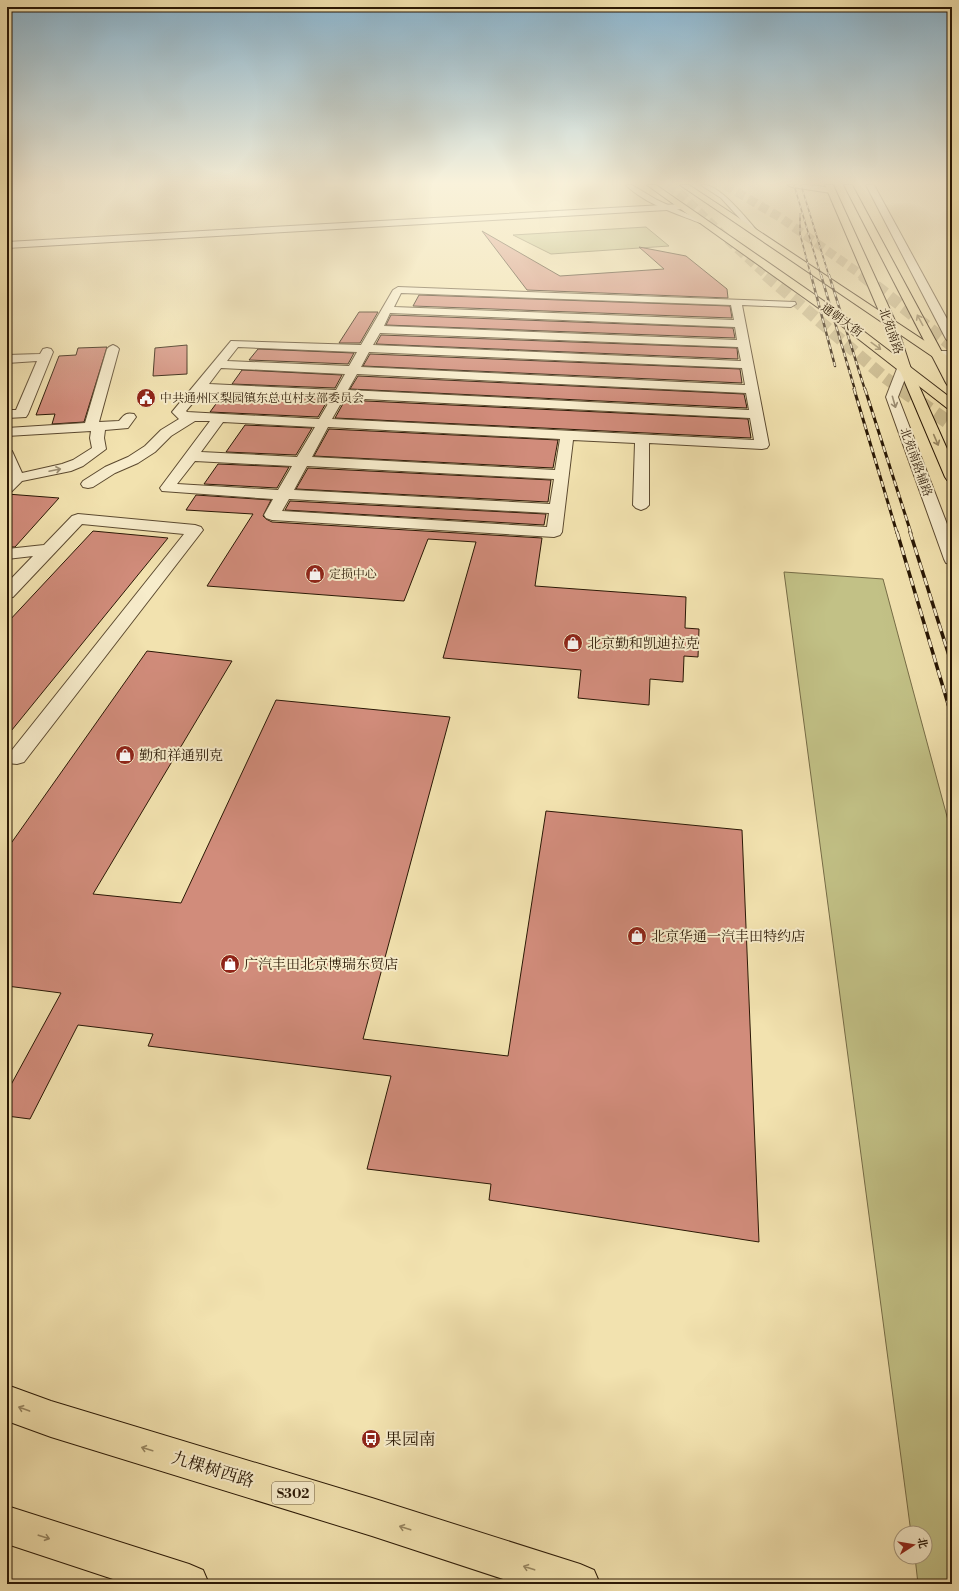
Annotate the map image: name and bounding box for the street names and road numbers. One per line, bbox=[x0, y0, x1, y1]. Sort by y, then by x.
street label: 通朝大街 bbox=[818, 300, 866, 341]
street label: 北苑南路 bbox=[875, 306, 906, 356]
street label: 北苑南路辅路 bbox=[896, 426, 935, 499]
street label: 九棵树西路 bbox=[169, 1447, 257, 1493]
road number: S302 bbox=[272, 1482, 314, 1504]

